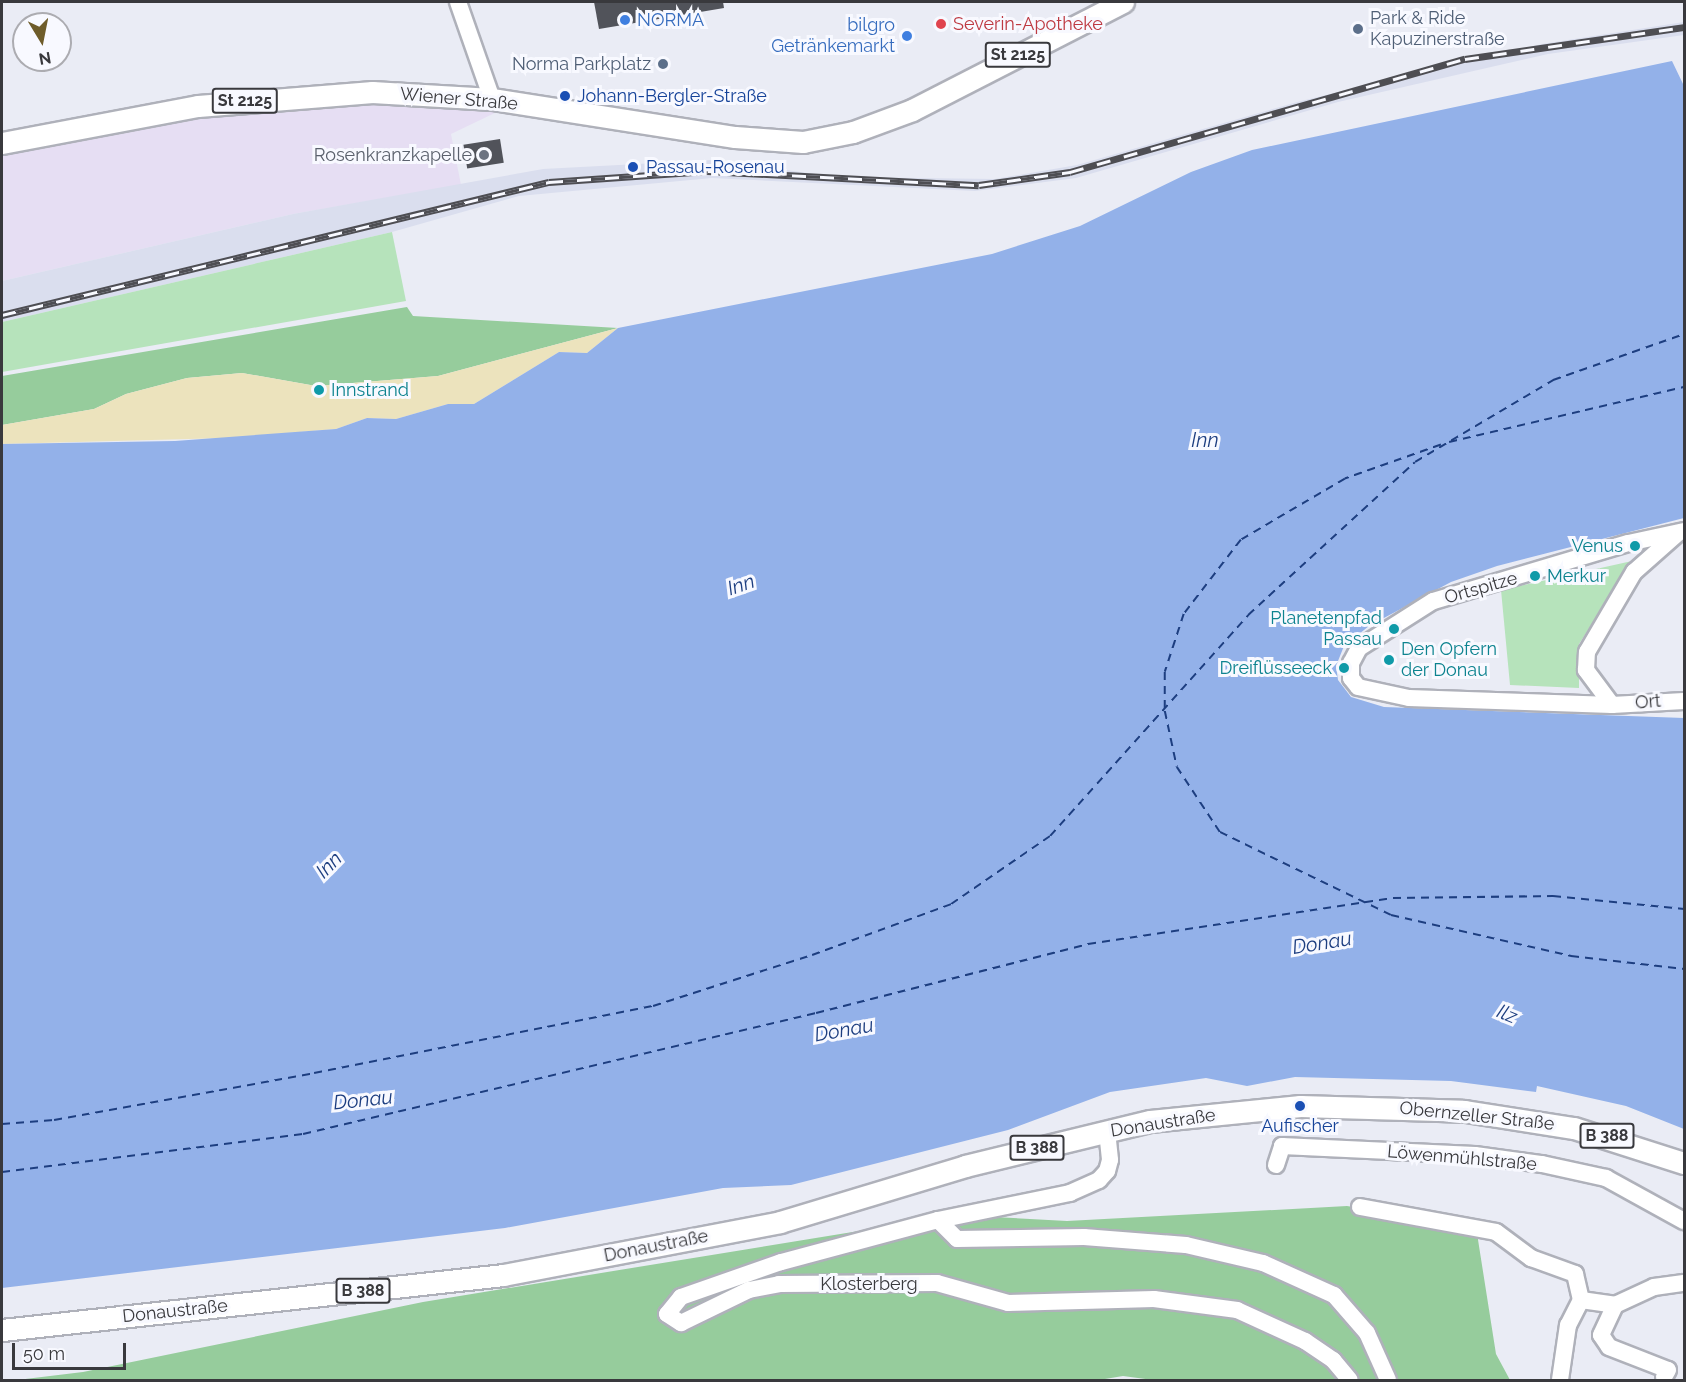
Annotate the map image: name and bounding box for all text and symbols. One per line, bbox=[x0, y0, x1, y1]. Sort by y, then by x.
place label: Park & Ride Kapuzinerstraße bbox=[1370, 8, 1505, 50]
place label: NORMA bbox=[637, 9, 704, 31]
north arrow bbox=[12, 12, 72, 72]
marker: NORMA bbox=[618, 13, 632, 27]
place label: Severin-Apotheke bbox=[953, 13, 1103, 35]
place label: bilgro Getränkemarkt bbox=[771, 15, 895, 57]
marker: Severin-Apotheke bbox=[934, 17, 948, 31]
marker: Park & Ride Kapuzinerstraße bbox=[1351, 22, 1365, 36]
marker: bilgro Getränkemarkt bbox=[900, 29, 914, 43]
road number: St 2125 bbox=[984, 42, 1052, 68]
text: N bbox=[37, 48, 53, 69]
place label: Norma Parkplatz bbox=[512, 53, 651, 75]
marker: Norma Parkplatz bbox=[656, 57, 670, 71]
street label: Wiener Straße bbox=[399, 83, 519, 115]
place label: Johann-Bergler-Straße bbox=[577, 85, 767, 107]
road number: St 2125 bbox=[210, 88, 280, 114]
marker: Johann-Bergler-Straße bbox=[558, 89, 572, 103]
place label: Rosenkranzkapelle bbox=[314, 144, 472, 166]
marker: Rosenkranzkapelle bbox=[477, 148, 491, 162]
place label: Passau-Rosenau bbox=[646, 156, 785, 178]
marker: Passau-Rosenau bbox=[624, 158, 642, 176]
place label: Innstrand bbox=[331, 379, 409, 401]
marker: Innstrand bbox=[312, 383, 326, 397]
water label: Inn bbox=[1191, 428, 1219, 452]
place label: Venus bbox=[1572, 535, 1623, 557]
marker: Venus bbox=[1628, 539, 1642, 553]
place label: Merkur bbox=[1547, 565, 1606, 587]
street label: Ortspitze bbox=[1442, 567, 1520, 609]
water label: Inn bbox=[724, 569, 758, 601]
marker: Merkur bbox=[1528, 569, 1542, 583]
place label: Planetenpfad Passau bbox=[1270, 608, 1382, 650]
marker: Planetenpfad Passau bbox=[1387, 622, 1401, 636]
place label: Den Opfern der Donau bbox=[1401, 639, 1497, 682]
marker: Den Opfern der Donau bbox=[1382, 653, 1396, 667]
place label: Dreiflüsseeck bbox=[1219, 657, 1332, 679]
marker: Dreiflüsseeck bbox=[1337, 661, 1351, 675]
street label: Ort bbox=[1634, 690, 1662, 714]
water label: Inn bbox=[311, 847, 347, 883]
water label: Donau bbox=[1291, 926, 1353, 960]
water label: Ilz bbox=[1493, 999, 1521, 1029]
water label: Donau bbox=[812, 1013, 876, 1047]
water label: Donau bbox=[332, 1085, 394, 1115]
street label: Obernzeller Straße bbox=[1398, 1097, 1556, 1135]
marker: Aufischer bbox=[1293, 1099, 1307, 1113]
street label: Donaustraße bbox=[1109, 1104, 1217, 1142]
place label: Aufischer bbox=[1261, 1115, 1339, 1137]
road number: B 388 bbox=[1578, 1123, 1636, 1149]
road number: B 388 bbox=[1008, 1135, 1066, 1161]
street label: Löwenmühlstraße bbox=[1386, 1141, 1538, 1175]
street label: Donaustraße bbox=[602, 1225, 710, 1267]
street label: Klosterberg bbox=[820, 1273, 918, 1295]
road number: B 388 bbox=[334, 1278, 392, 1304]
street label: Donaustraße bbox=[121, 1295, 229, 1327]
scale bar bbox=[15, 1331, 129, 1369]
text: 50 m bbox=[23, 1343, 65, 1364]

